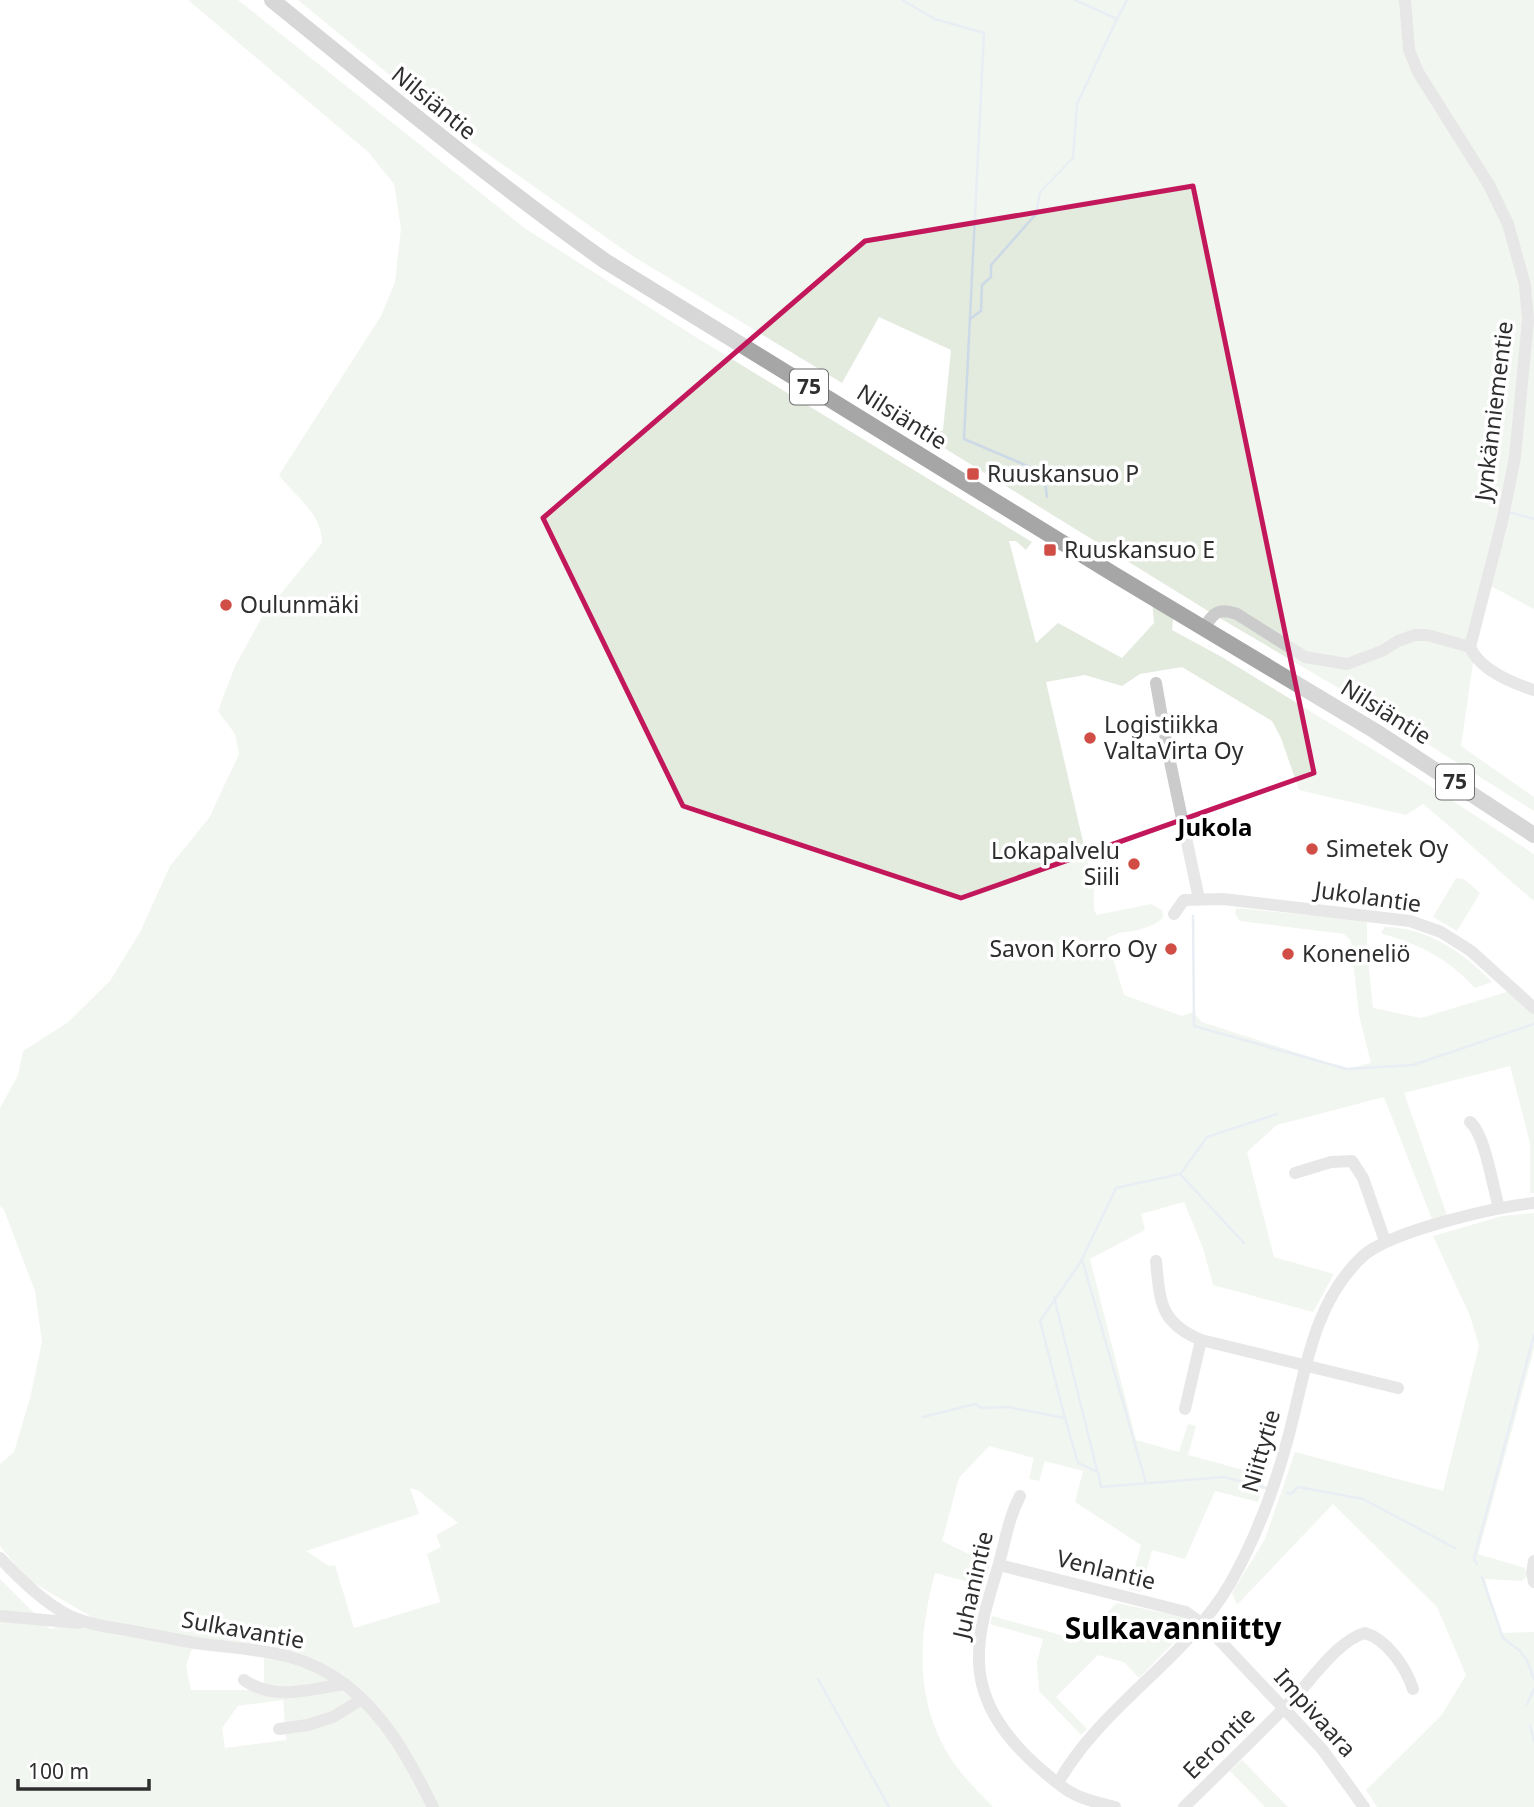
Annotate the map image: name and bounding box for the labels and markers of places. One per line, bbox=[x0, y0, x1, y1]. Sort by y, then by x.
place label: Ruuskansuo P bbox=[987, 457, 1139, 489]
marker: Ruuskansuo P bbox=[965, 466, 981, 482]
place label: Ruuskansuo E bbox=[1064, 533, 1215, 565]
marker: Ruuskansuo E bbox=[1042, 542, 1058, 558]
place label: Oulunmäki bbox=[240, 588, 359, 620]
marker: Oulunmäki bbox=[218, 597, 234, 613]
place label: Logistiikka ValtaVirta Oy bbox=[1104, 708, 1244, 766]
marker: Logistiikka ValtaVirta Oy bbox=[1082, 730, 1098, 746]
place label: Simetek Oy bbox=[1326, 832, 1449, 864]
place label: Lokapalvelu Siili bbox=[991, 834, 1120, 892]
marker: Simetek Oy bbox=[1304, 841, 1320, 857]
marker: Lokapalvelu Siili bbox=[1126, 856, 1142, 872]
place label: Savon Korro Oy bbox=[989, 932, 1157, 964]
place label: Koneneliö bbox=[1302, 937, 1410, 969]
marker: Savon Korro Oy bbox=[1163, 941, 1179, 957]
marker: Koneneliö bbox=[1280, 946, 1296, 962]

